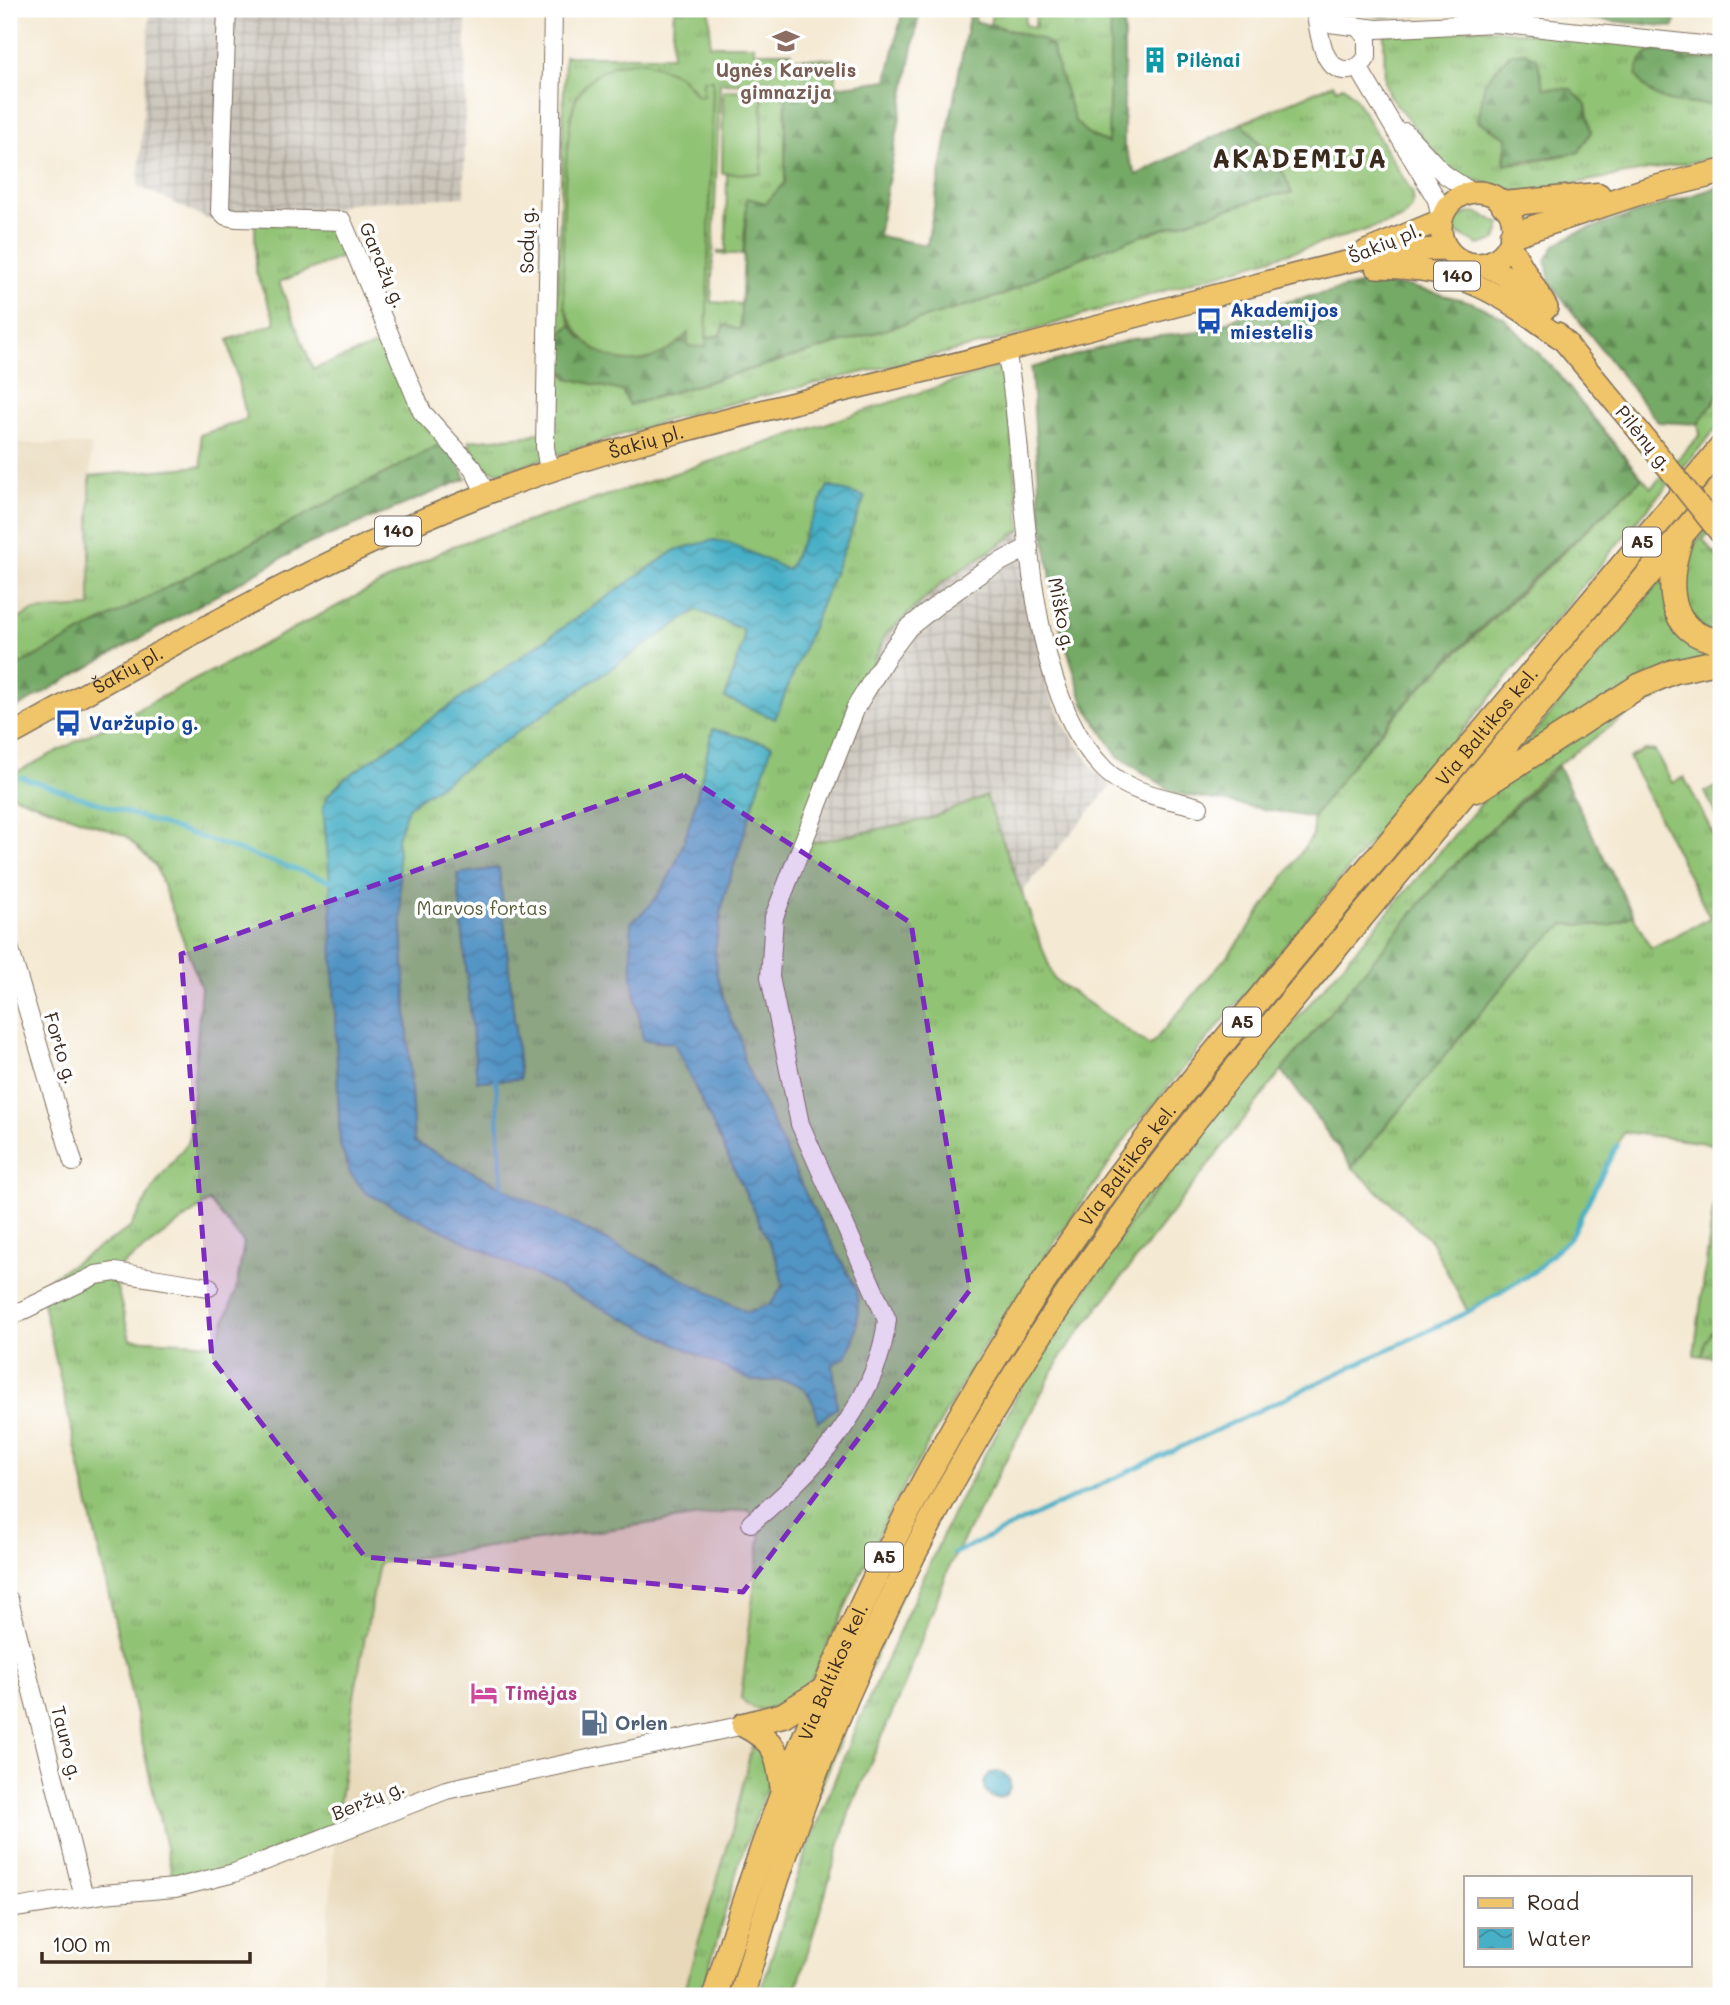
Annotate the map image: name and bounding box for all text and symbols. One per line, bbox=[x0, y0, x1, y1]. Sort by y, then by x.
school or university icon: Ugnės Karvelis gimnazija bbox=[771, 26, 801, 56]
building icon: Pilėnai bbox=[1140, 45, 1170, 75]
place label: Pilėnai bbox=[1176, 47, 1241, 72]
place label: Ugnės Karvelis gimnazija bbox=[716, 57, 856, 104]
district label: AKADEMIJA bbox=[1212, 141, 1388, 175]
street label: Sodų g. bbox=[513, 206, 540, 274]
street label: Šakių pl. bbox=[1344, 217, 1425, 269]
street label: Garažų g. bbox=[354, 218, 413, 312]
road number: 140 bbox=[1434, 262, 1480, 290]
place label: Akademijos miestelis bbox=[1230, 297, 1338, 344]
bus stop icon: Akademijos miestelis bbox=[1194, 306, 1224, 336]
street label: Pilėnų g. bbox=[1610, 400, 1679, 476]
street label: Šakių pl. bbox=[605, 419, 686, 464]
road number: 140 bbox=[375, 516, 421, 546]
road number: A5 bbox=[1623, 528, 1661, 556]
street label: Miško g. bbox=[1043, 575, 1082, 653]
street label: Šakių pl. bbox=[88, 640, 167, 699]
street label: Via Baltikos kel. bbox=[1429, 661, 1543, 791]
bus stop icon: Varžupio g. bbox=[53, 708, 83, 738]
place label: Varžupio g. bbox=[89, 710, 199, 735]
park label: Marvos fortas bbox=[417, 895, 547, 920]
road number: A5 bbox=[1223, 1007, 1261, 1036]
street label: Forto g. bbox=[39, 1009, 84, 1087]
street label: Via Baltikos kel. bbox=[1073, 1098, 1181, 1231]
road number: A5 bbox=[865, 1542, 903, 1572]
street label: Via Baltikos kel. bbox=[792, 1599, 873, 1744]
hotel icon: Timėjas bbox=[469, 1678, 499, 1708]
place label: Timėjas bbox=[505, 1680, 577, 1705]
street label: Tauro g. bbox=[46, 1703, 89, 1783]
fuel station icon: Orlen bbox=[579, 1708, 609, 1738]
place label: Orlen bbox=[615, 1710, 668, 1735]
street label: Beržų g. bbox=[328, 1774, 408, 1826]
legend bbox=[1464, 1876, 1692, 1966]
text: Road bbox=[1527, 1888, 1579, 1915]
scale bar bbox=[42, 1921, 250, 1965]
text: Water bbox=[1527, 1924, 1591, 1951]
text: 100 m bbox=[52, 1930, 111, 1957]

